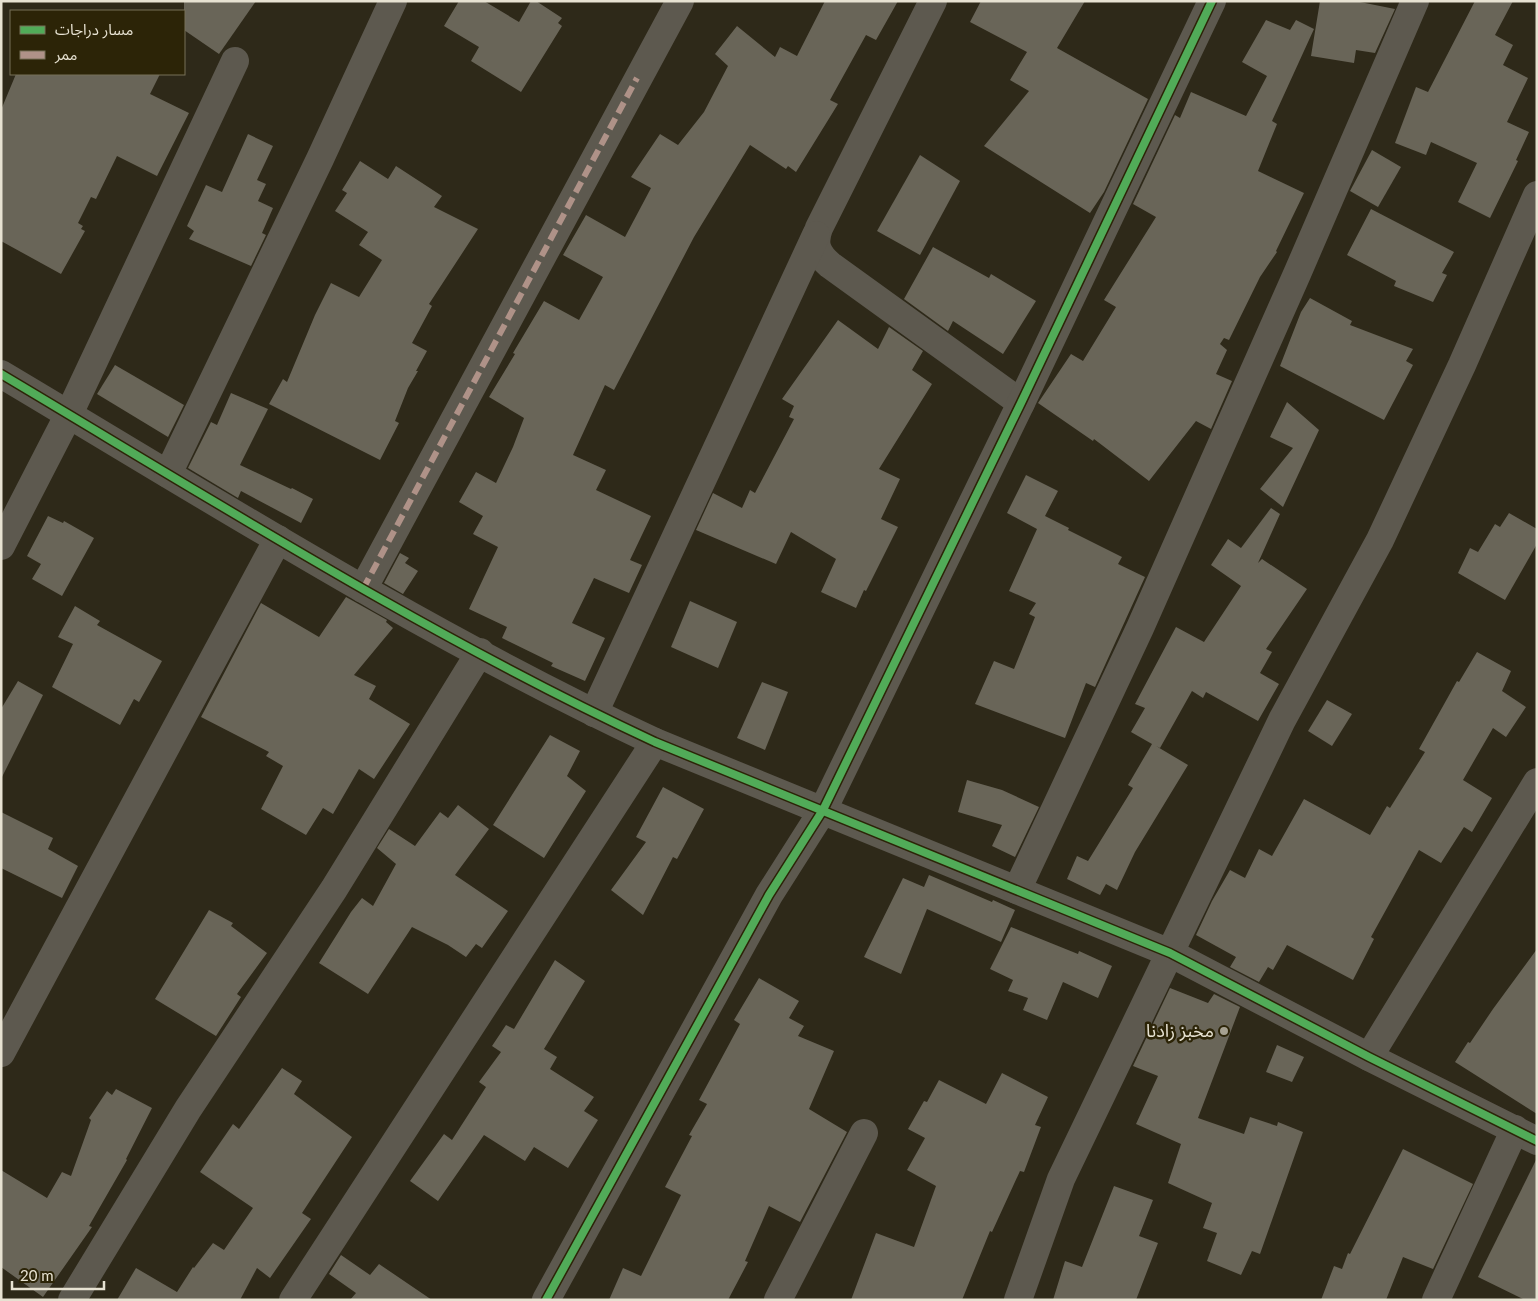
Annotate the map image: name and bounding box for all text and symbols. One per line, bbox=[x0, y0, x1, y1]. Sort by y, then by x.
legend bbox=[10, 10, 185, 75]
text: مسار دراجات bbox=[55, 20, 133, 39]
text: ممر bbox=[54, 45, 78, 64]
place label: مخبز زادنا bbox=[1146, 1019, 1214, 1042]
marker: مخبز زادنا bbox=[1218, 1025, 1230, 1037]
scale bar bbox=[12, 1258, 105, 1290]
text: 20 m bbox=[20, 1266, 54, 1284]

